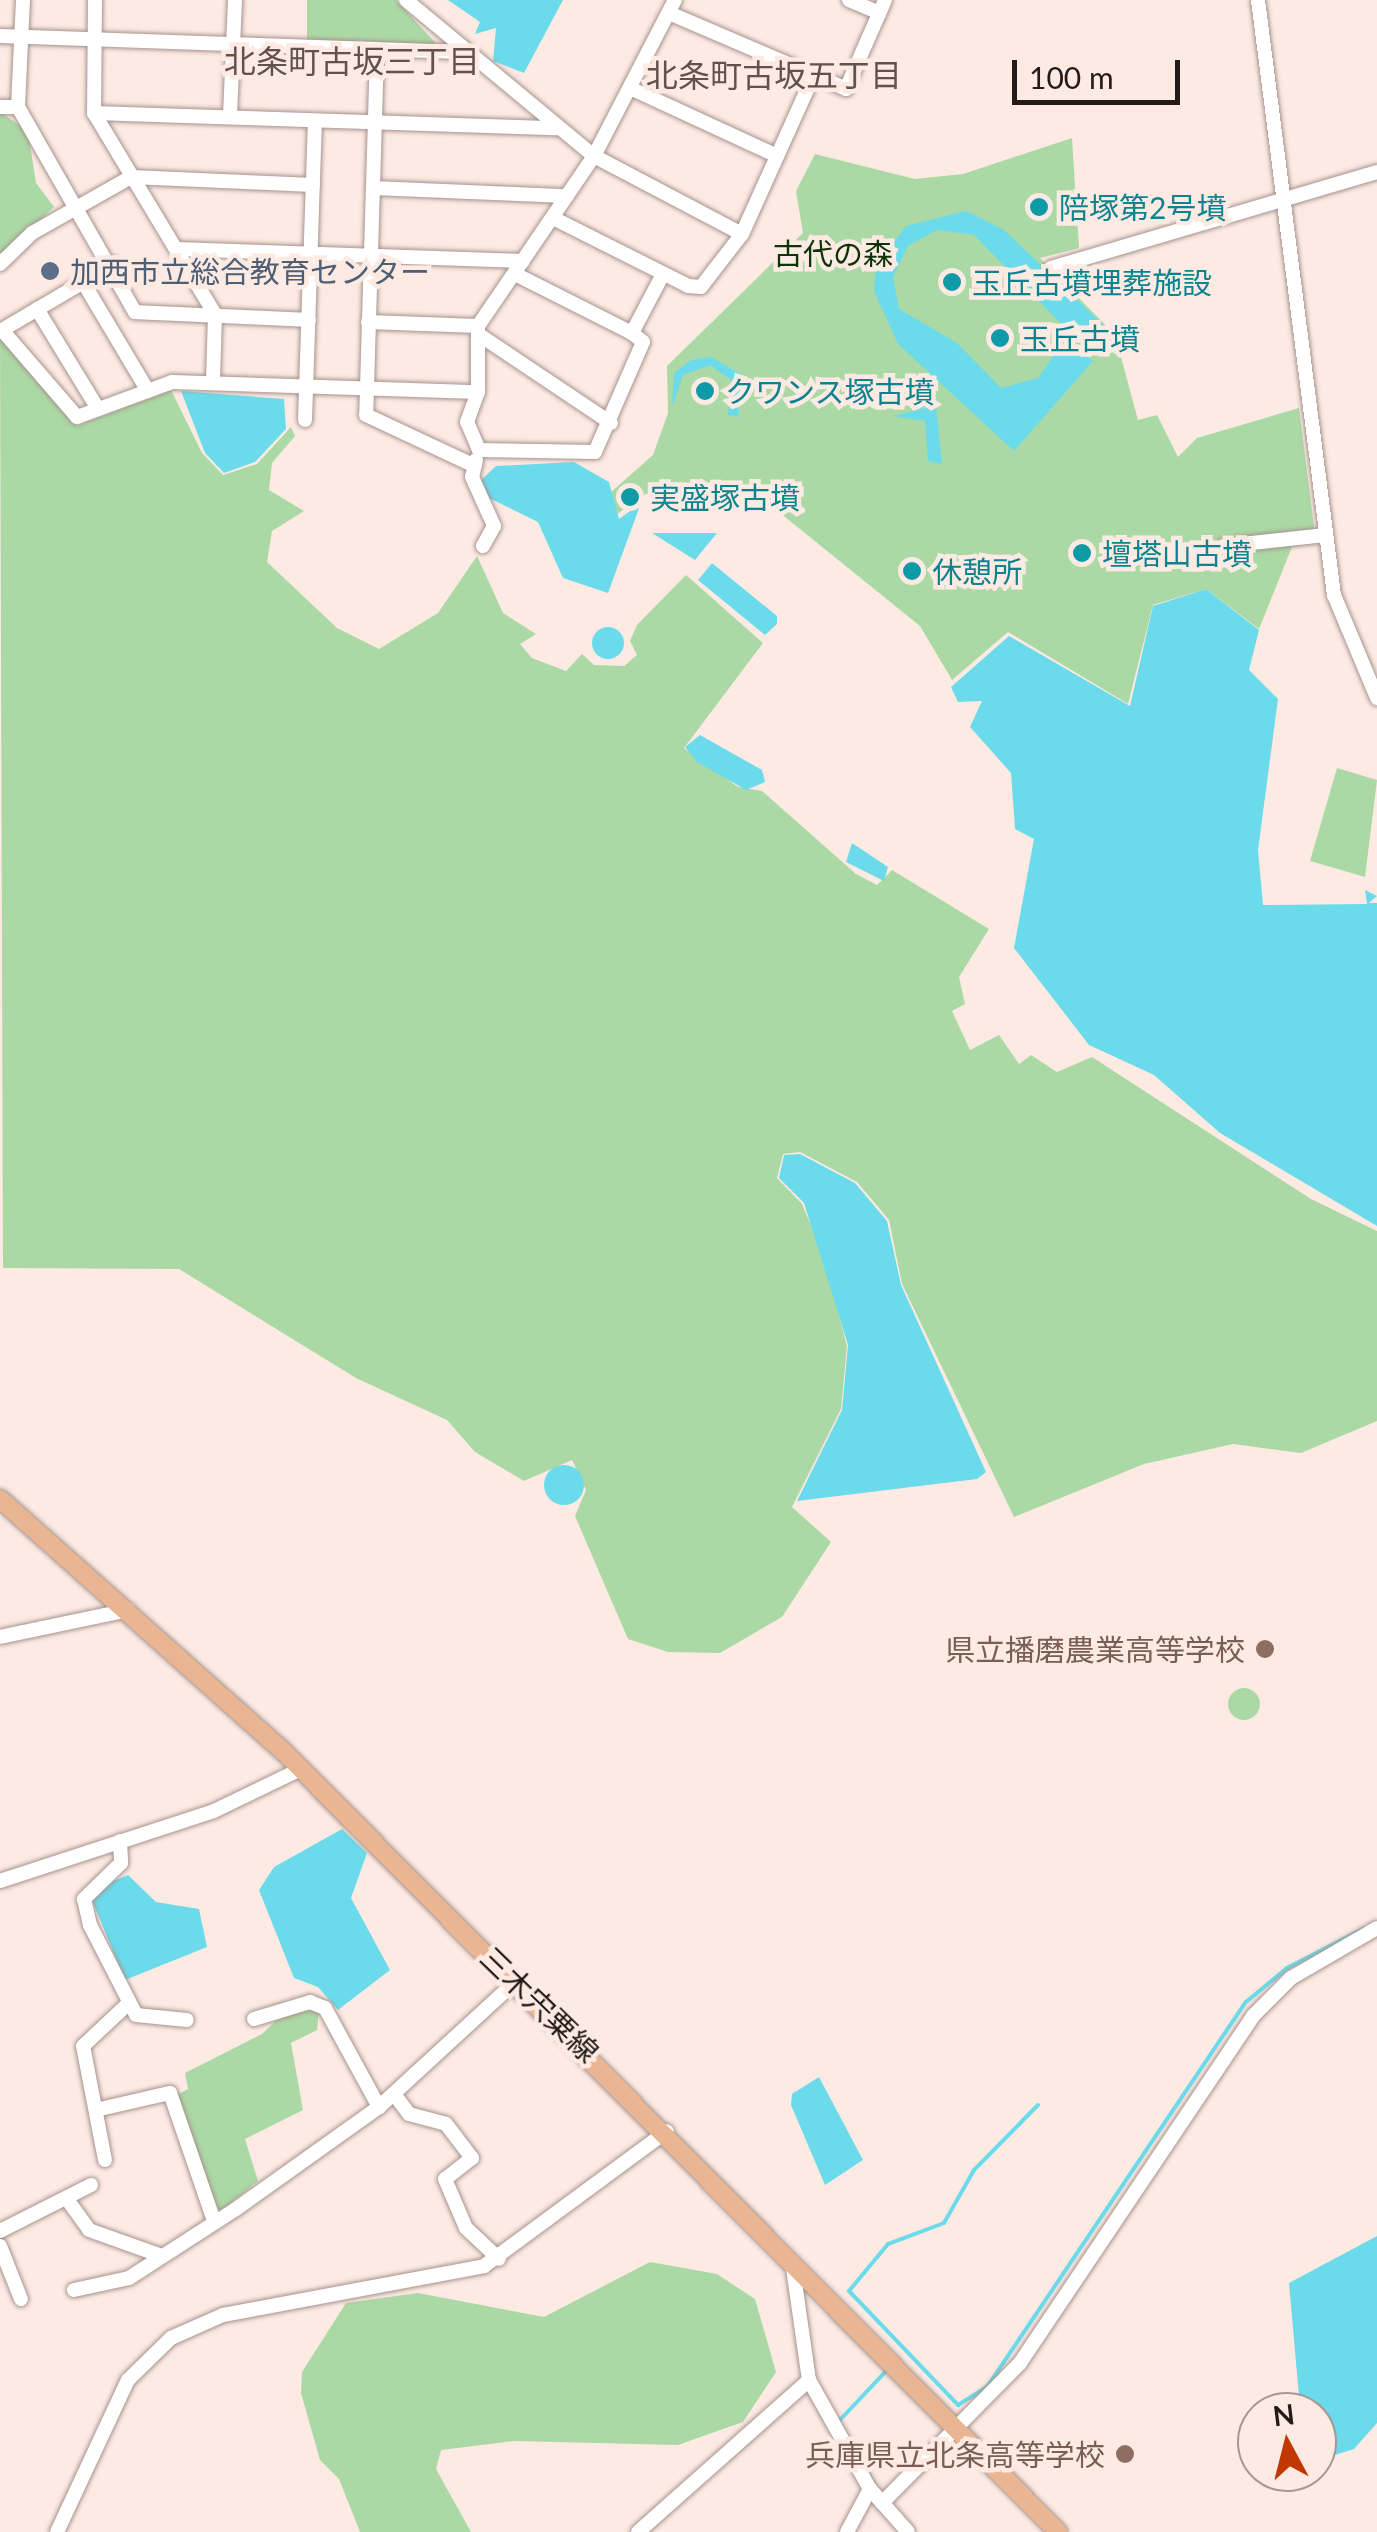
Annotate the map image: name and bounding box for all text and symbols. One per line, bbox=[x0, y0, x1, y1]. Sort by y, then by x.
scale bar bbox=[1017, 40, 1184, 102]
district label: 北条町古坂三丁目 bbox=[224, 42, 480, 80]
district label: 北条町古坂五丁目 bbox=[646, 56, 902, 94]
text: 100 m bbox=[1029, 59, 1114, 95]
place label: 陪塚第2号墳 bbox=[1059, 189, 1226, 225]
marker: 陪塚第2号墳 bbox=[1028, 196, 1050, 218]
park label: 古代の森 bbox=[773, 235, 893, 271]
place label: 加西市立総合教育センター bbox=[70, 253, 430, 289]
marker: 加西市立総合教育センター bbox=[39, 260, 61, 282]
place label: 玉丘古墳埋葬施設 bbox=[972, 264, 1212, 300]
marker: 玉丘古墳埋葬施設 bbox=[941, 271, 963, 293]
place label: 玉丘古墳 bbox=[1020, 320, 1140, 356]
marker: 玉丘古墳 bbox=[989, 327, 1011, 349]
place label: クワンス塚古墳 bbox=[725, 373, 935, 409]
marker: クワンス塚古墳 bbox=[694, 380, 716, 402]
place label: 実盛塚古墳 bbox=[650, 479, 800, 515]
marker: 実盛塚古墳 bbox=[619, 486, 641, 508]
place label: 壇塔山古墳 bbox=[1102, 535, 1252, 571]
marker: 壇塔山古墳 bbox=[1071, 542, 1093, 564]
place label: 休憩所 bbox=[932, 553, 1022, 589]
marker: 休憩所 bbox=[901, 560, 923, 582]
place label: 県立播磨農業高等学校 bbox=[945, 1631, 1245, 1667]
marker: 県立播磨農業高等学校 bbox=[1254, 1638, 1276, 1660]
street label: 三木宍粟線 bbox=[474, 1939, 606, 2069]
north arrow bbox=[1237, 2392, 1337, 2492]
text: N bbox=[1271, 2396, 1296, 2432]
place label: 兵庫県立北条高等学校 bbox=[805, 2436, 1105, 2472]
marker: 兵庫県立北条高等学校 bbox=[1114, 2443, 1136, 2465]

